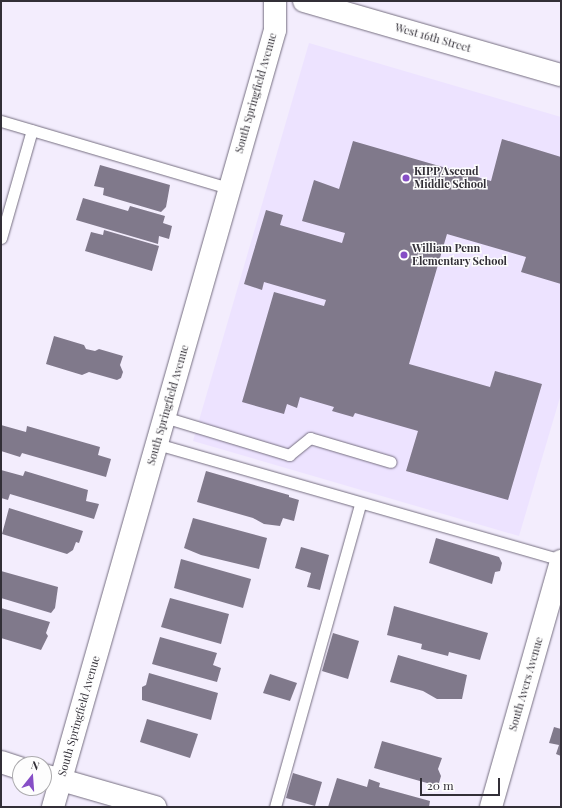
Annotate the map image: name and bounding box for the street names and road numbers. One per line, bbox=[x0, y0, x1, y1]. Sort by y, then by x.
street label: West 16th Street bbox=[393, 21, 473, 55]
street label: South Springfield Avenue bbox=[232, 31, 280, 155]
street label: South Springfield Avenue bbox=[144, 343, 192, 467]
street label: South Avers Avenue bbox=[506, 635, 546, 733]
street label: South Springfield Avenue bbox=[55, 654, 103, 778]

